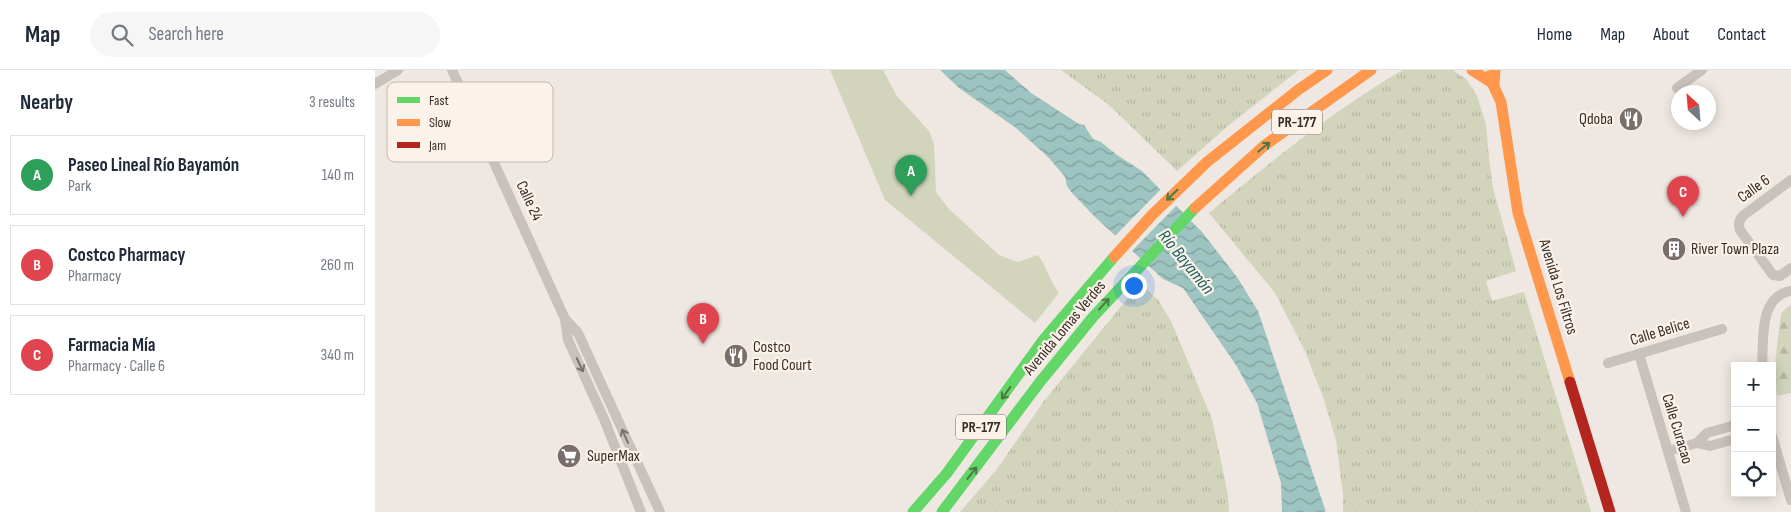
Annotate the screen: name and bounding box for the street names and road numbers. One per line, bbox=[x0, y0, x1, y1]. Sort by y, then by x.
road number: PR-177 bbox=[1272, 110, 1322, 134]
street label: Calle 6 bbox=[1734, 171, 1774, 207]
street label: Calle 24 bbox=[512, 178, 547, 224]
street label: Avenida Los Filtros bbox=[1534, 236, 1582, 337]
street label: Avenida Lomas Verdes bbox=[1019, 277, 1110, 380]
street label: Calle Belice bbox=[1628, 314, 1692, 350]
street label: Calle Curacao bbox=[1657, 392, 1697, 466]
road number: PR-177 bbox=[956, 414, 1006, 440]

